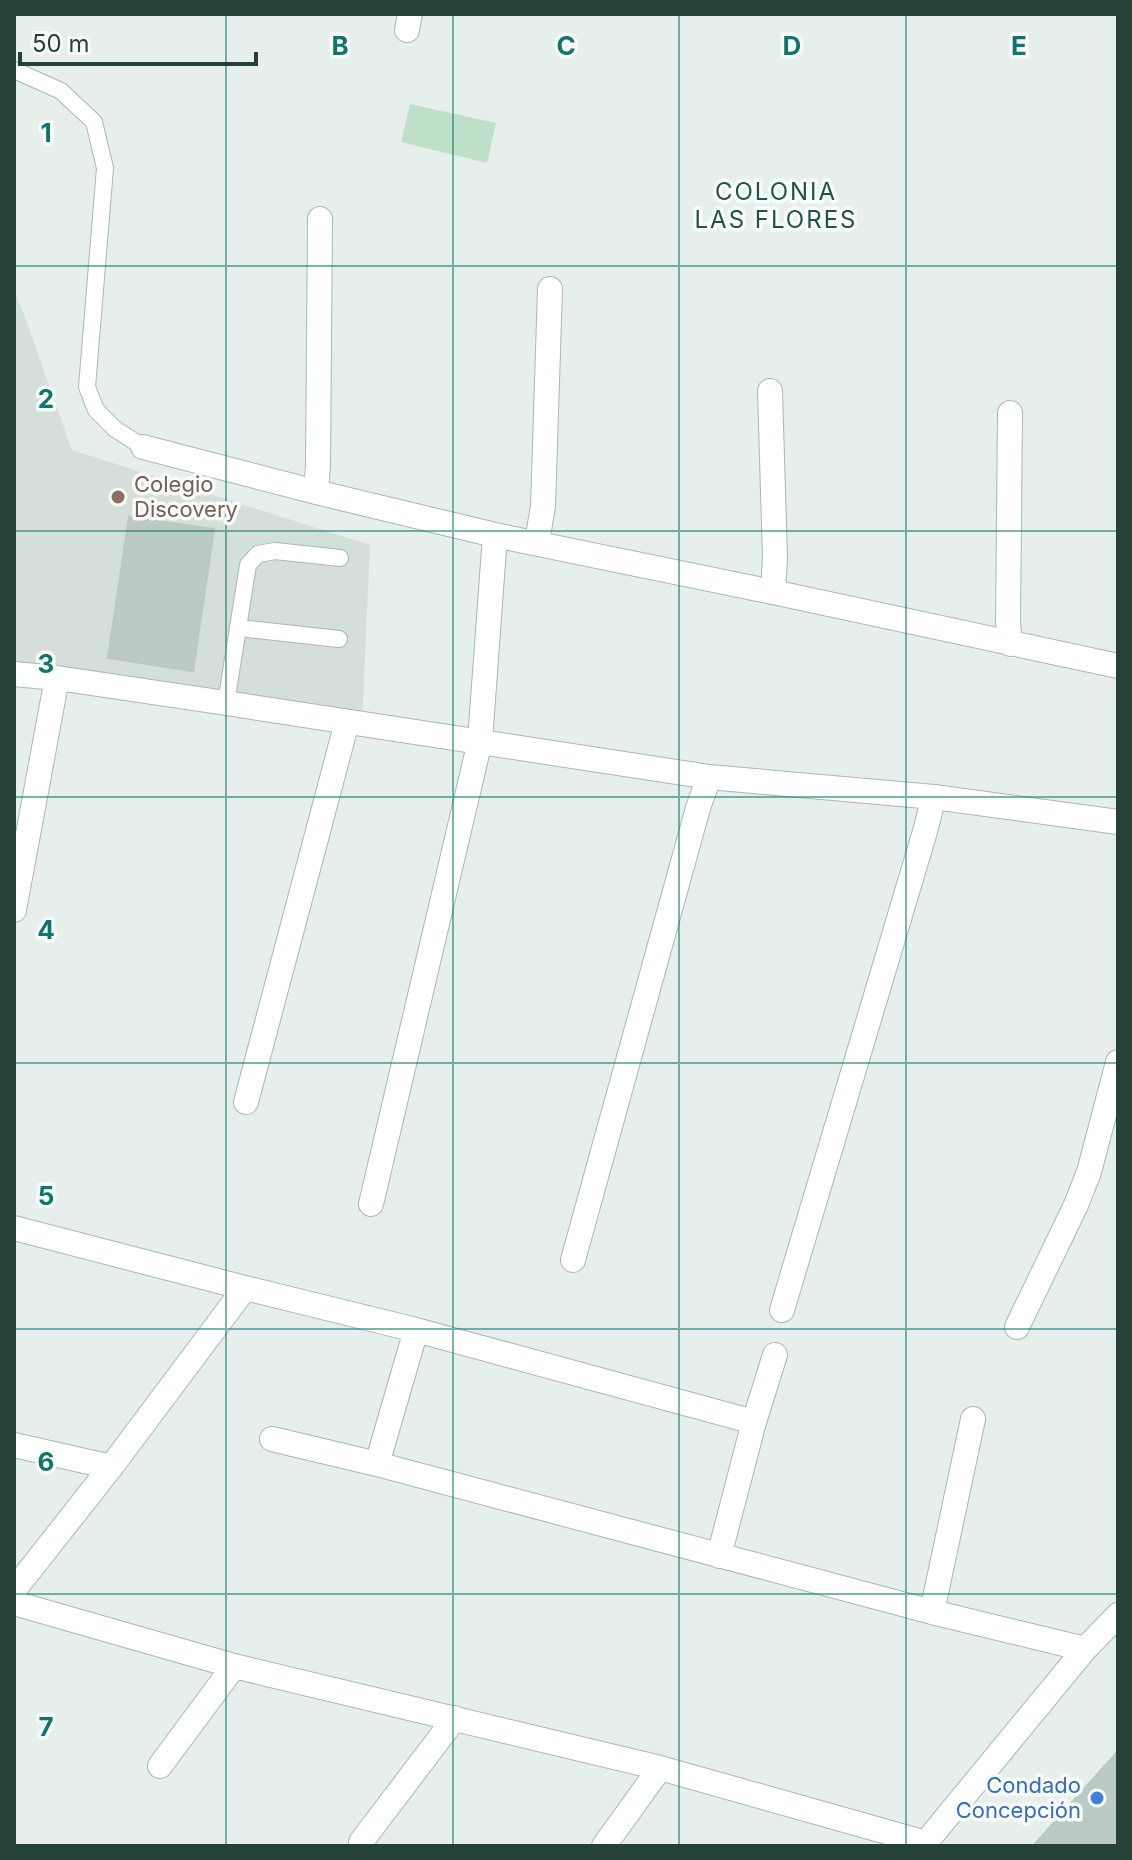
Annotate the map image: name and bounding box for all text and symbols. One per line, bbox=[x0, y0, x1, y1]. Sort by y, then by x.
scale bar bbox=[20, 16, 256, 66]
text: 50 m bbox=[32, 29, 90, 58]
text: B bbox=[331, 30, 349, 61]
text: C bbox=[556, 30, 576, 61]
text: D bbox=[783, 30, 801, 61]
text: E bbox=[1011, 30, 1027, 61]
text: 1 bbox=[40, 117, 52, 148]
district label: COLONIA LAS FLORES bbox=[695, 177, 857, 234]
text: 2 bbox=[38, 383, 54, 414]
place label: Colegio Discovery bbox=[134, 471, 238, 522]
marker: Colegio Discovery bbox=[109, 488, 127, 506]
text: 3 bbox=[38, 648, 54, 679]
text: 4 bbox=[37, 914, 55, 945]
text: 5 bbox=[38, 1180, 54, 1211]
text: 6 bbox=[38, 1446, 54, 1477]
text: 7 bbox=[38, 1711, 54, 1742]
place label: Condado Concepción bbox=[956, 1772, 1081, 1823]
marker: Condado Concepción bbox=[1088, 1789, 1106, 1807]

